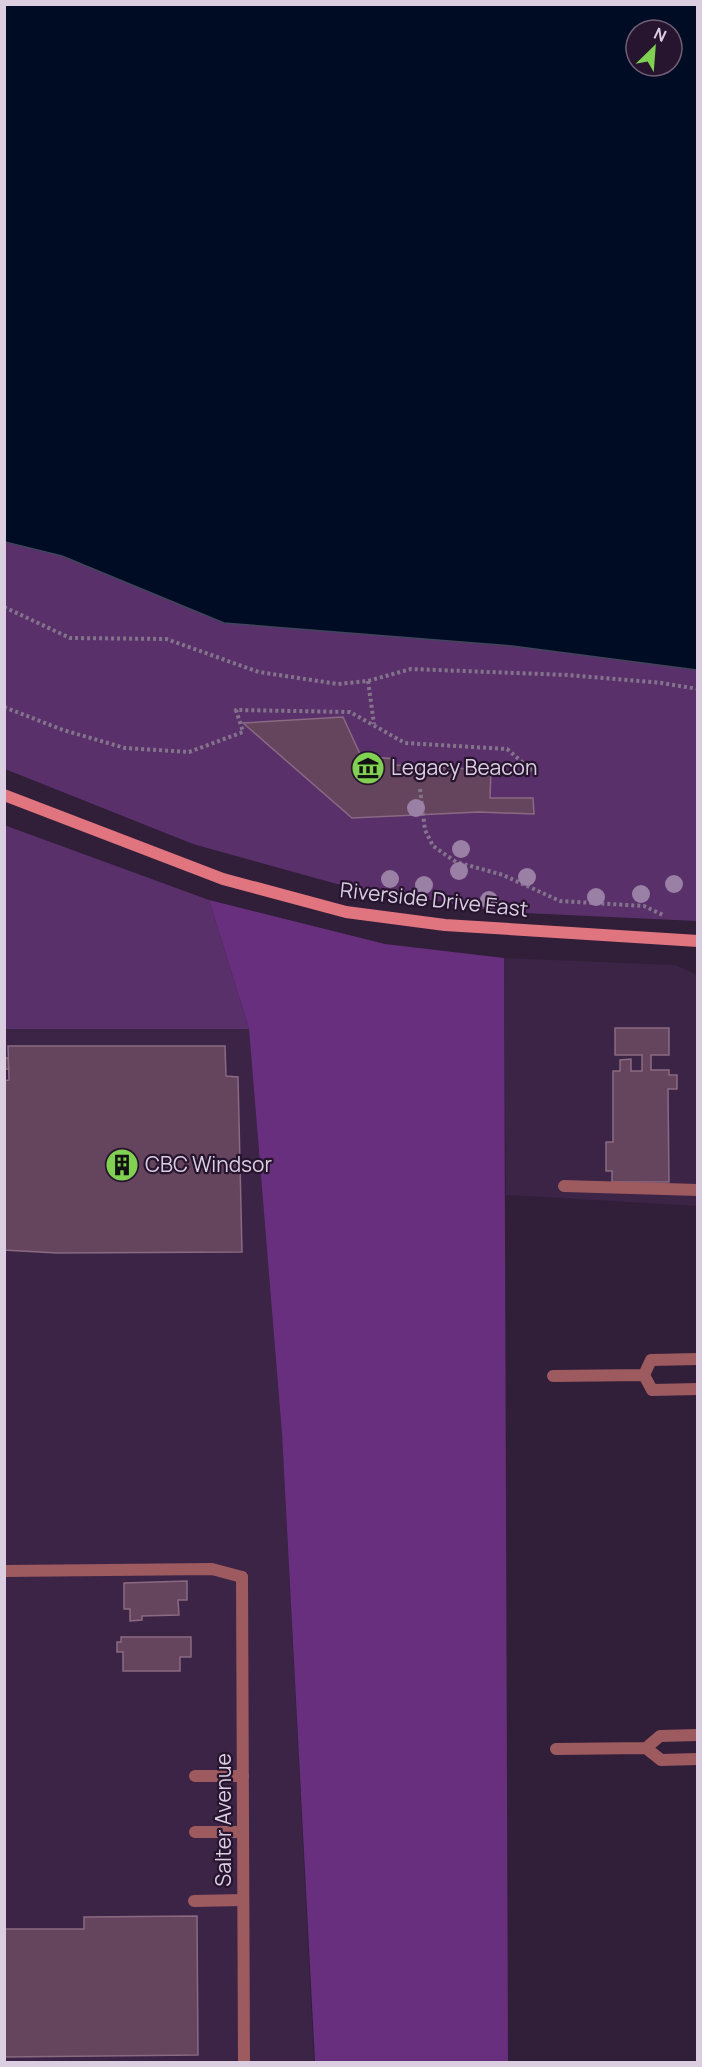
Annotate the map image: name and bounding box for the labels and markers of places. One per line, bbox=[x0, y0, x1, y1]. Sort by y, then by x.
museum icon: Legacy Beacon bbox=[350, 750, 386, 786]
place label: Legacy Beacon bbox=[391, 753, 537, 781]
building icon: CBC Windsor bbox=[104, 1147, 140, 1183]
place label: CBC Windsor bbox=[145, 1150, 273, 1178]

